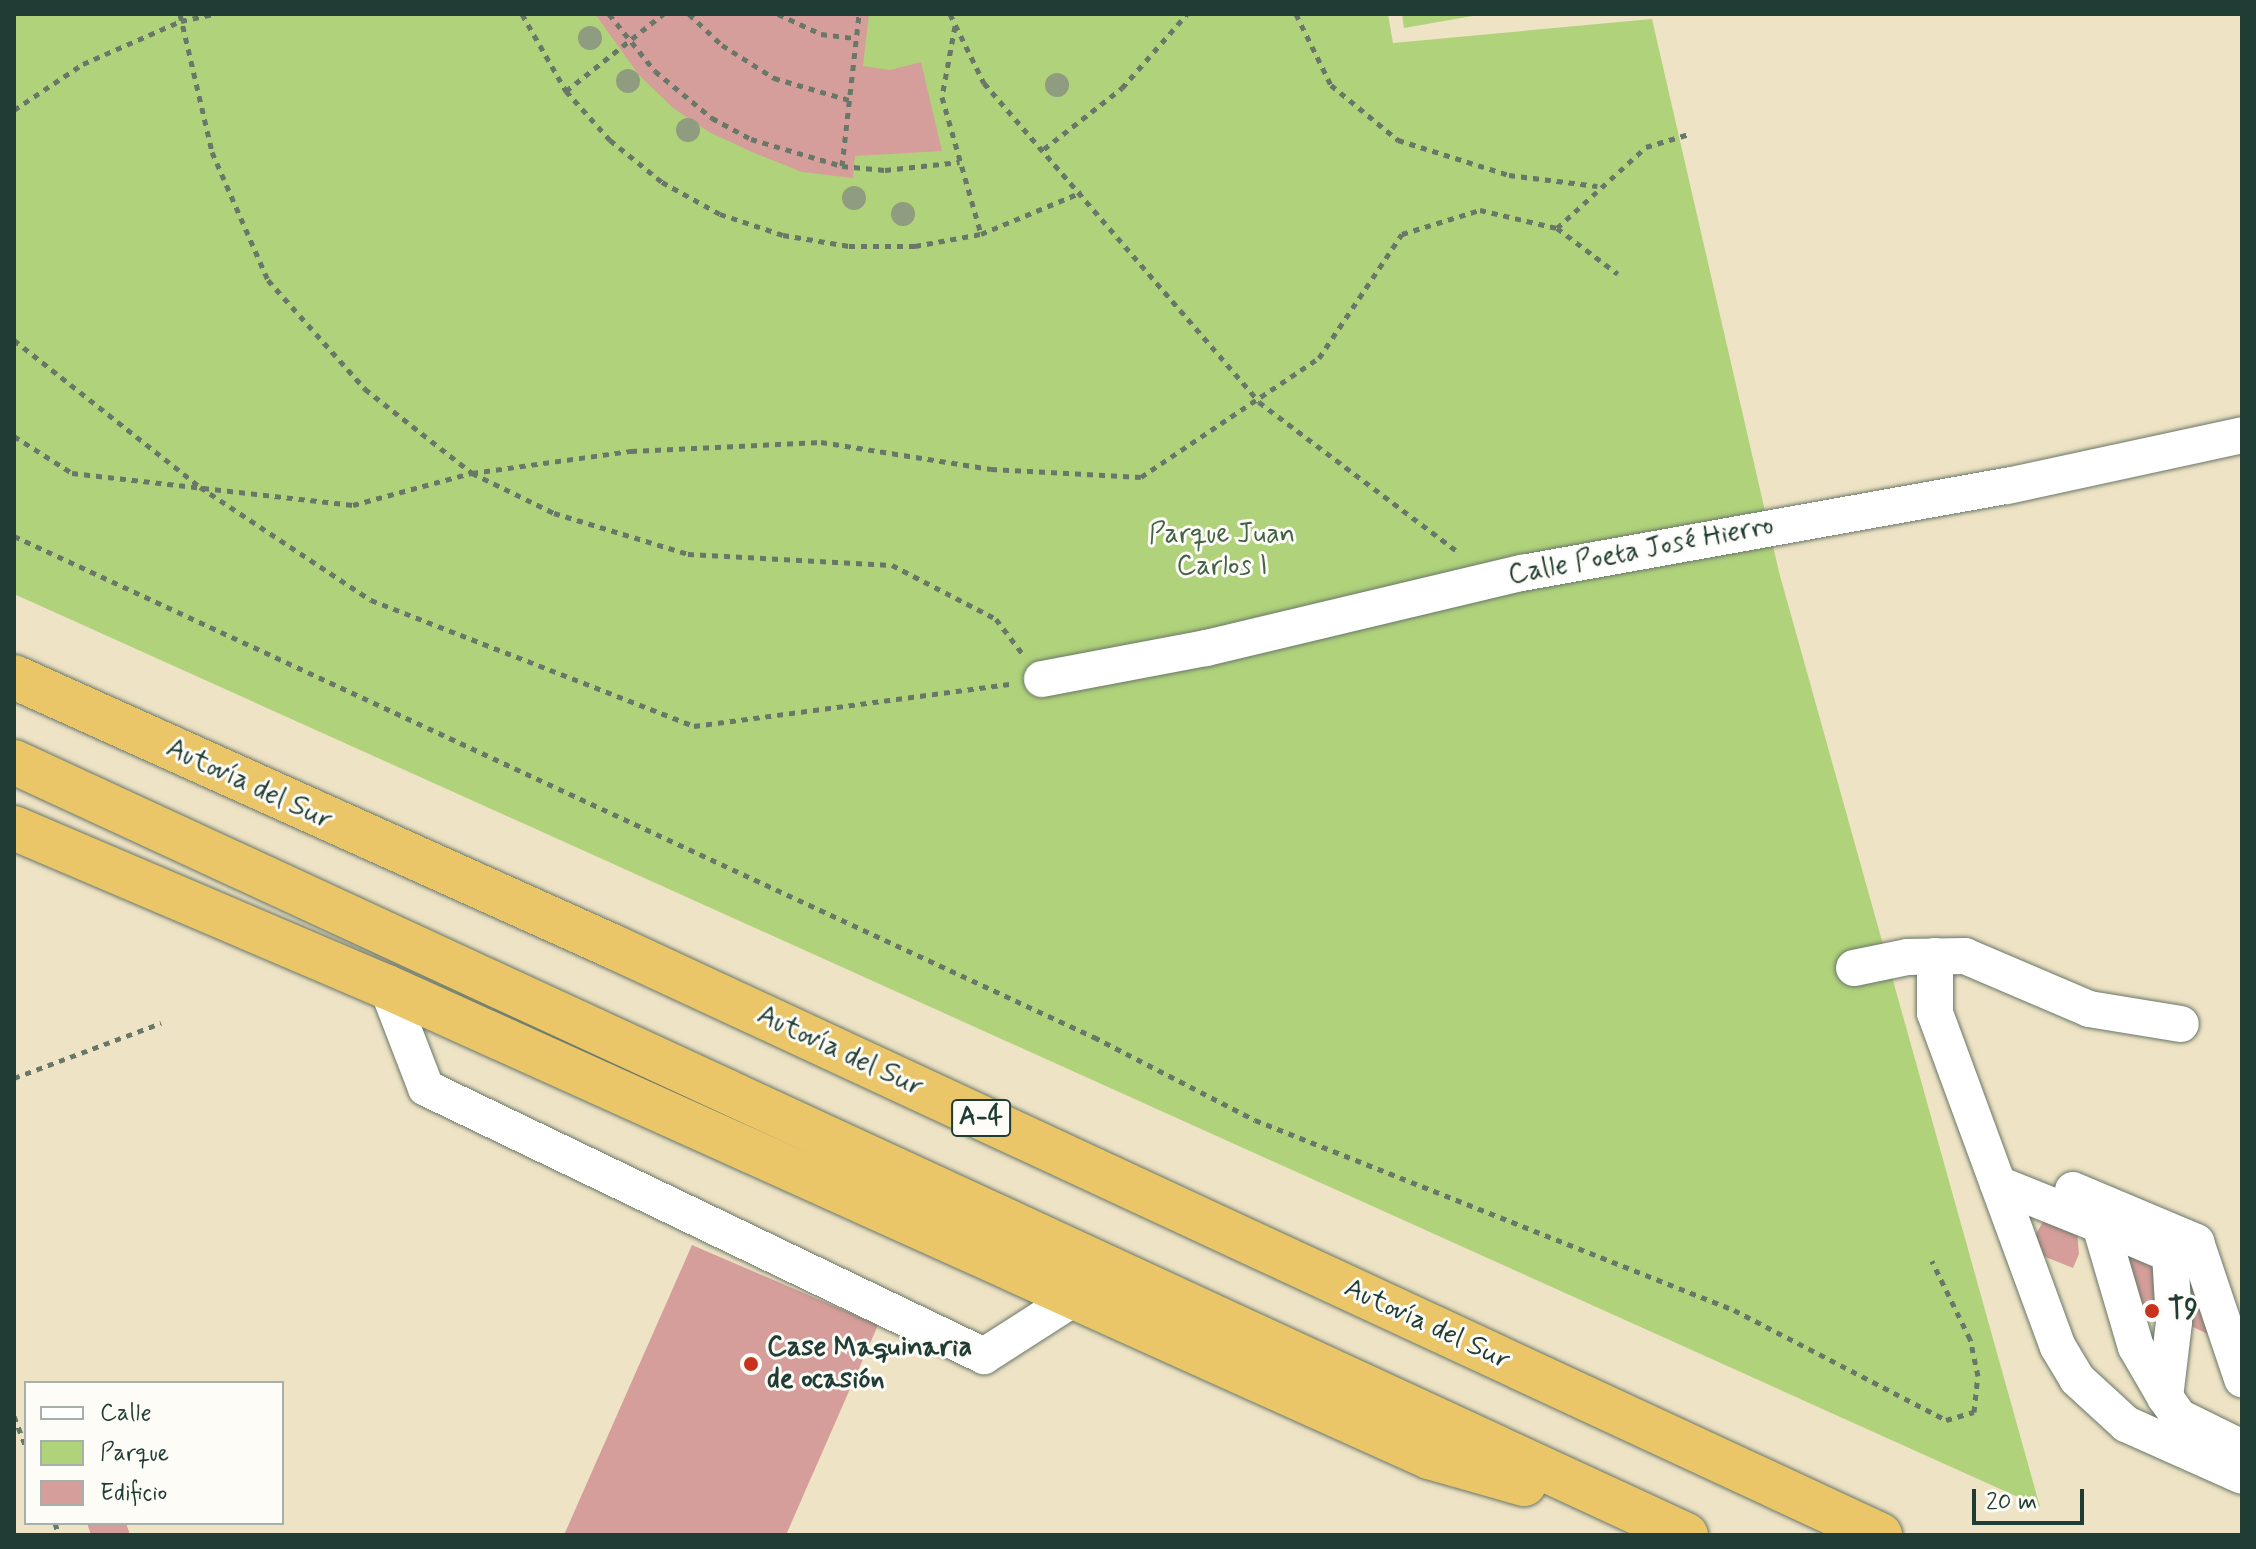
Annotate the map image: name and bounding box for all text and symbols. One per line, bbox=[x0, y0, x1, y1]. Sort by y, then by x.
street label: Calle Poeta José Hierro bbox=[1505, 509, 1777, 593]
park label: Parque Juan Carlos I bbox=[1149, 518, 1295, 584]
street label: Autovía del Sur bbox=[161, 732, 337, 838]
street label: Autovía del Sur bbox=[752, 999, 928, 1105]
road number: A-4 bbox=[951, 1096, 1011, 1140]
street label: Autovía del Sur bbox=[1339, 1272, 1515, 1378]
place label: T9 bbox=[2168, 1294, 2198, 1328]
marker: T9 bbox=[2143, 1302, 2161, 1320]
place label: Case Maquinaria de ocasión bbox=[767, 1331, 976, 1397]
marker: Case Maquinaria de ocasión bbox=[742, 1355, 760, 1373]
legend bbox=[24, 1381, 284, 1525]
text: Calle bbox=[100, 1398, 152, 1429]
text: Parque bbox=[100, 1438, 169, 1469]
scale bar bbox=[1976, 1473, 2088, 1523]
text: Edificio bbox=[100, 1478, 167, 1509]
text: 20 m bbox=[1986, 1487, 2037, 1518]

